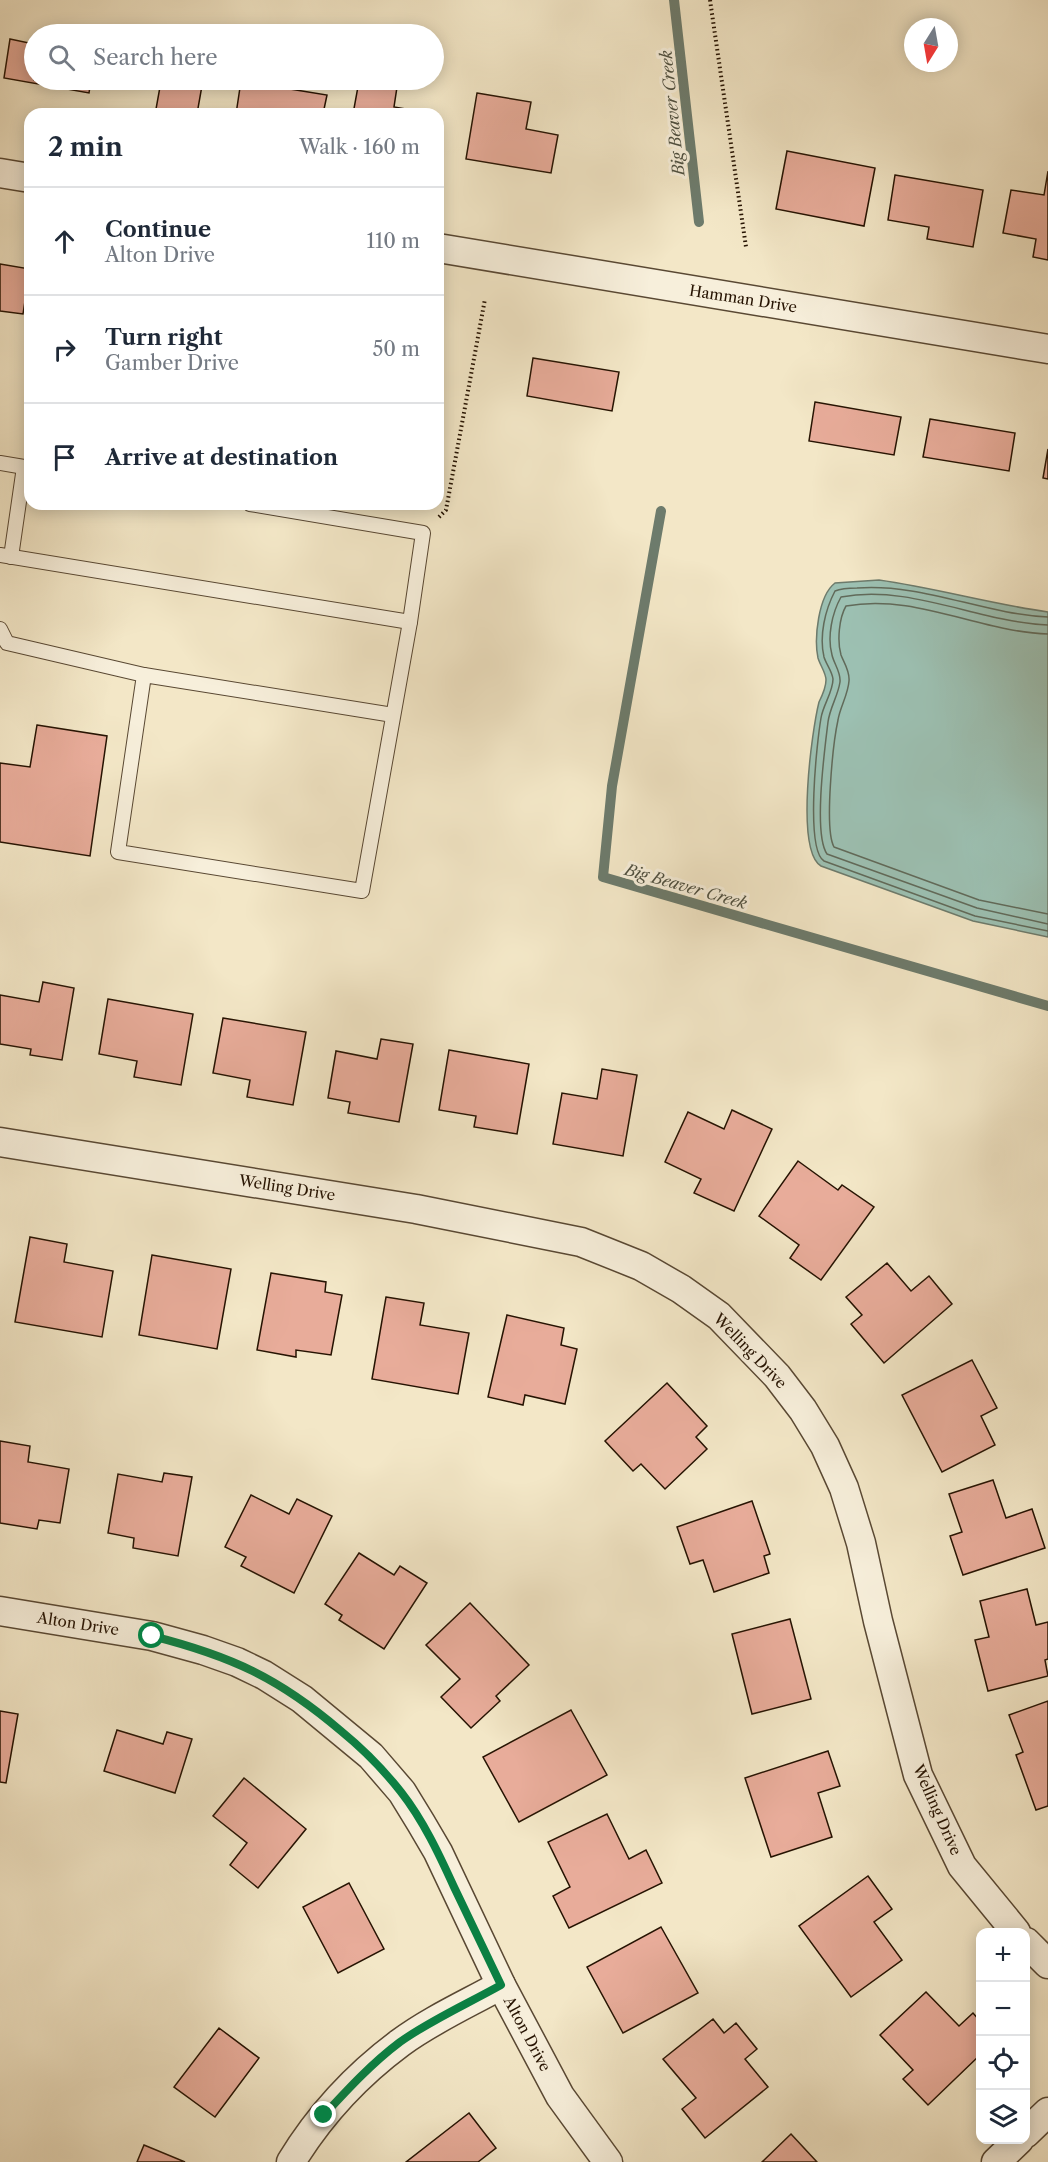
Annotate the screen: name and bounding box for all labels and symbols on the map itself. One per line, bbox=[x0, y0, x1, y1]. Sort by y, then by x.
north arrow bbox=[904, 18, 958, 72]
water label: Big Beaver Creek bbox=[655, 49, 689, 179]
street label: Hamman Drive bbox=[688, 281, 798, 316]
water label: Big Beaver Creek bbox=[621, 858, 750, 913]
street label: Welling Drive bbox=[237, 1170, 337, 1205]
street label: Welling Drive bbox=[709, 1308, 791, 1392]
street label: Alton Drive bbox=[35, 1608, 120, 1639]
route start bbox=[138, 1622, 164, 1648]
street label: Welling Drive bbox=[909, 1761, 966, 1858]
street label: Alton Drive bbox=[499, 1992, 555, 2075]
route end bbox=[310, 2101, 336, 2127]

